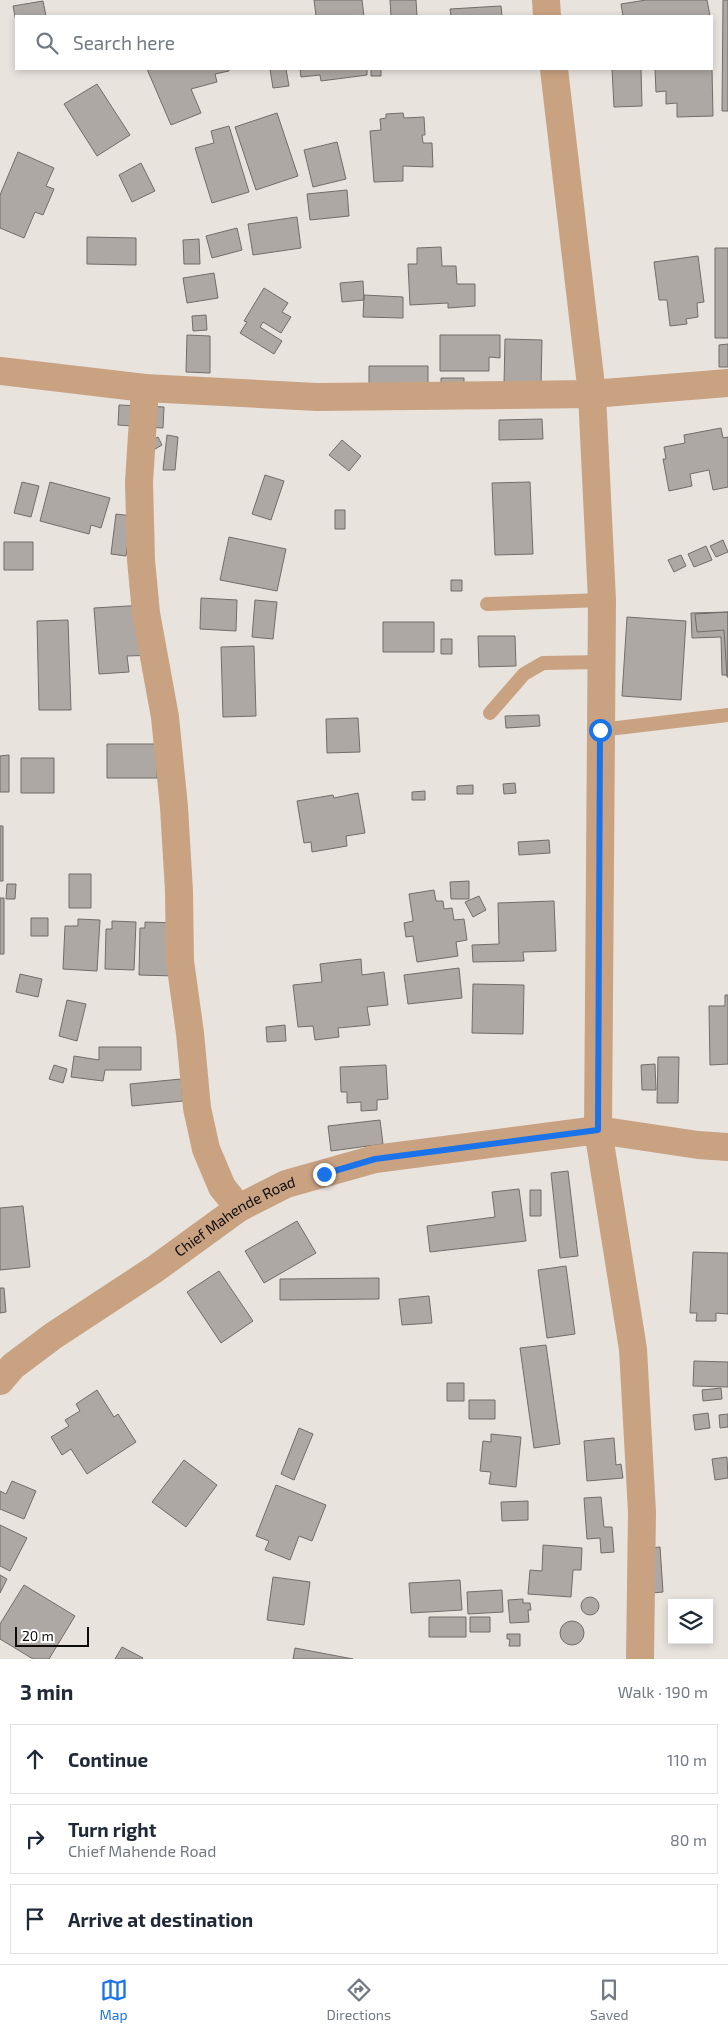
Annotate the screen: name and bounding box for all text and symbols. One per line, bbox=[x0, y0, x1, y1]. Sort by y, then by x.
search box bbox=[15, 15, 713, 70]
icon: search bbox=[33, 29, 61, 57]
text: Search here bbox=[73, 31, 175, 54]
route start bbox=[589, 719, 612, 742]
route end bbox=[313, 1163, 336, 1186]
street label: Chief Mahende Road bbox=[171, 1172, 297, 1260]
map controls bbox=[668, 1599, 713, 1644]
button: layers bbox=[668, 1599, 713, 1644]
scale bar bbox=[15, 1624, 89, 1647]
text: 20 m bbox=[22, 1627, 54, 1644]
text: 3 min bbox=[20, 1679, 73, 1704]
text: Walk · 190 m bbox=[618, 1682, 708, 1701]
icon: ahead bbox=[21, 1745, 49, 1773]
text: Continue bbox=[68, 1748, 148, 1771]
text: 110 m bbox=[667, 1750, 707, 1769]
text: Turn right bbox=[68, 1818, 156, 1841]
icon: right bbox=[21, 1825, 49, 1853]
text: 80 m bbox=[670, 1830, 707, 1849]
text: Chief Mahende Road bbox=[68, 1841, 217, 1860]
icon: arrive bbox=[21, 1905, 49, 1933]
text: Arrive at destination bbox=[68, 1908, 253, 1931]
tab: Map bbox=[99, 1976, 128, 2023]
tab: Directions bbox=[327, 1976, 391, 2023]
tab: Saved bbox=[590, 1976, 629, 2023]

